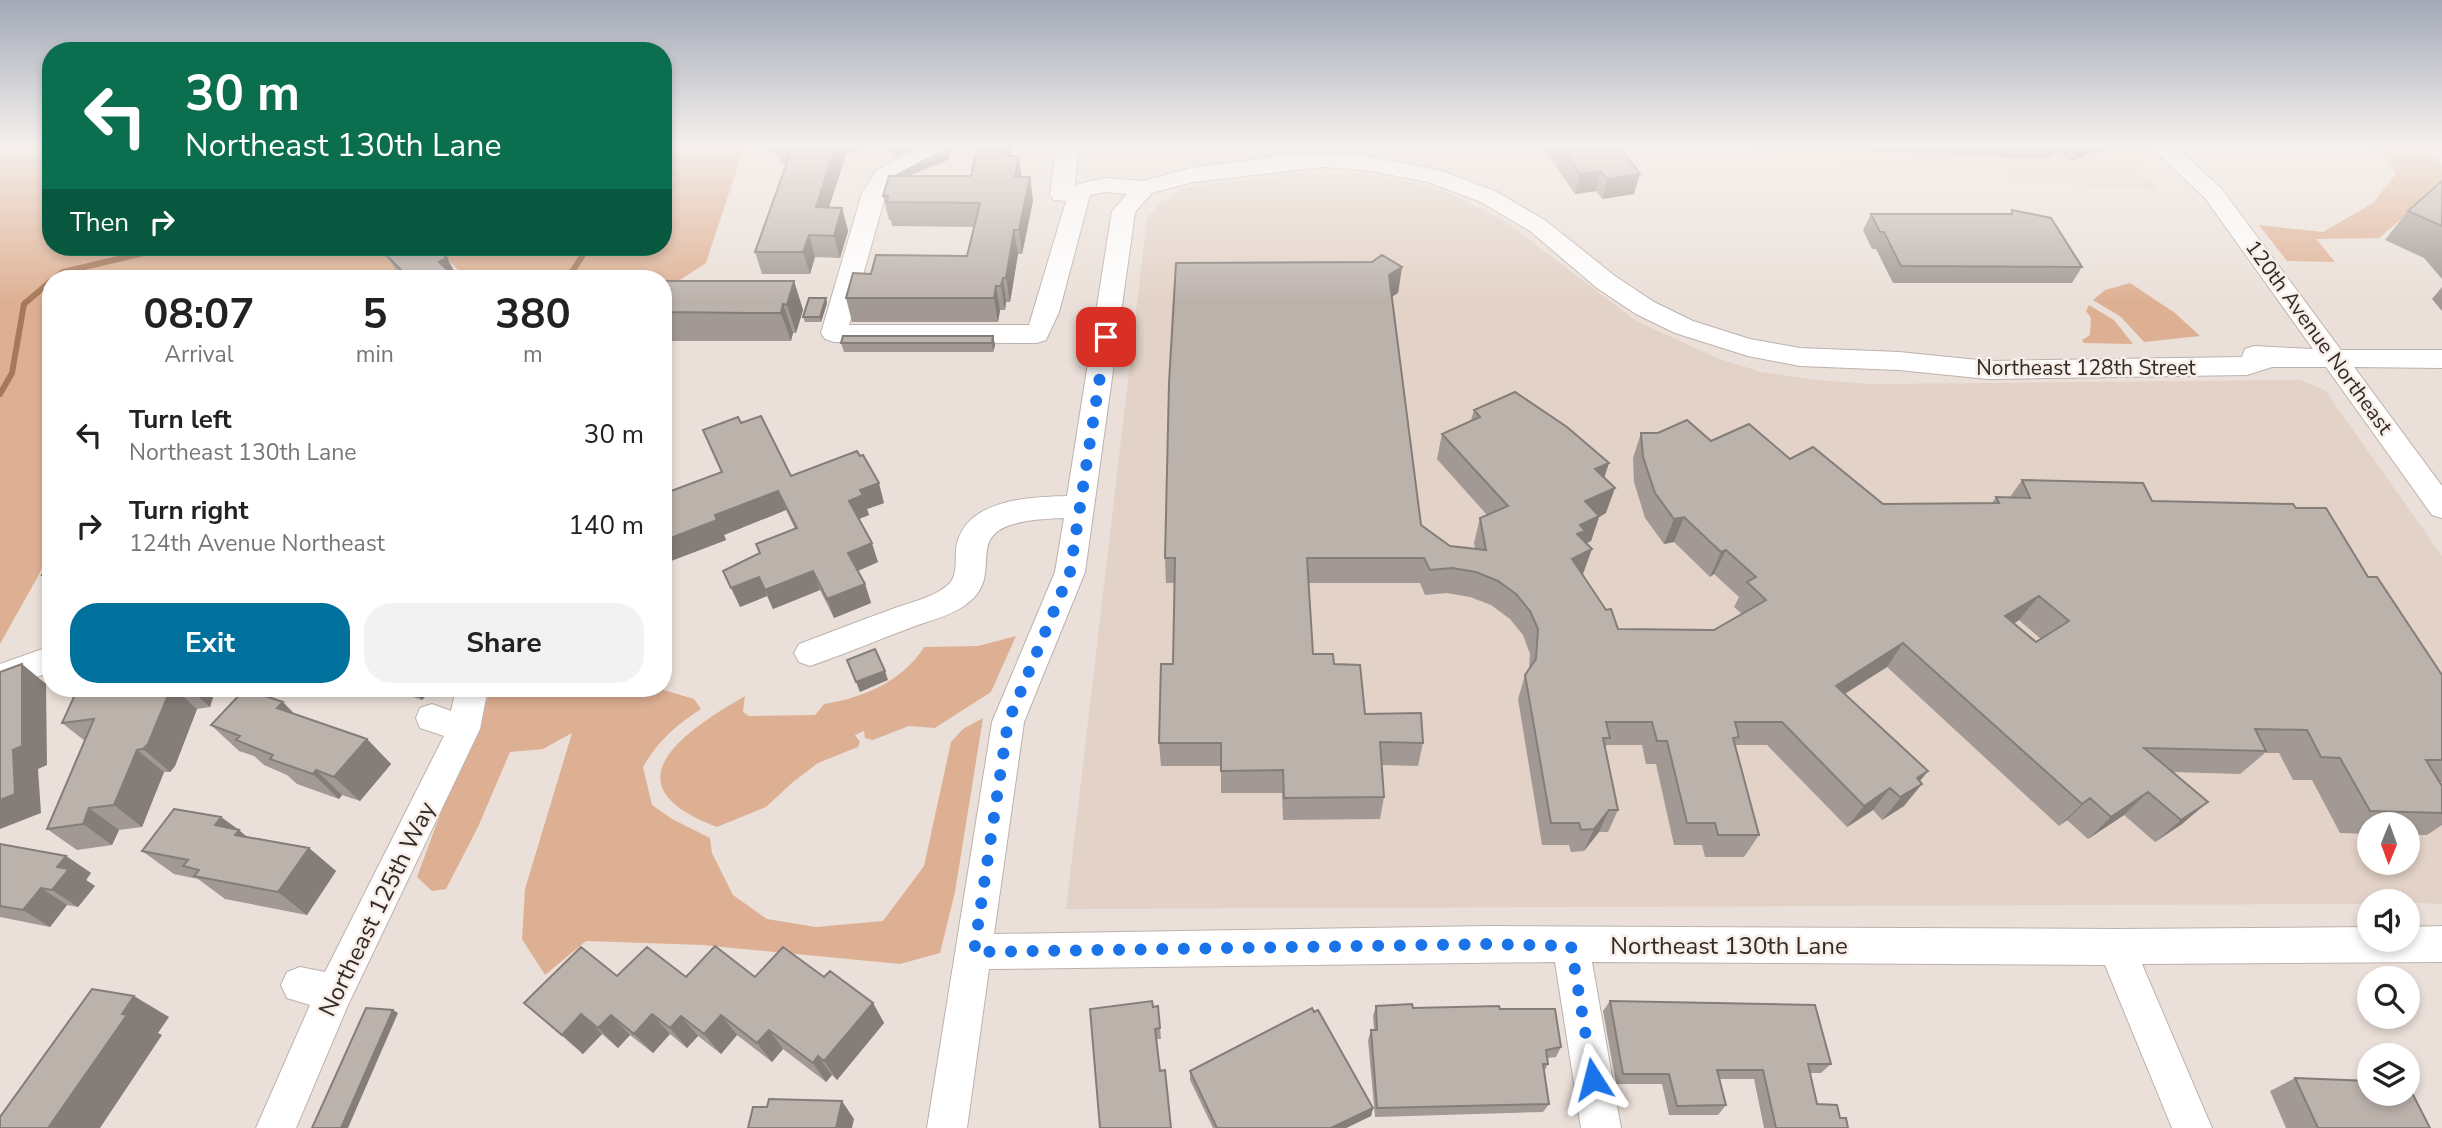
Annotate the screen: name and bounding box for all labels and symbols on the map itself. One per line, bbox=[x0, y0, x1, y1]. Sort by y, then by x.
street label: 120th Avenue Northeast bbox=[2239, 234, 2399, 440]
pin bbox=[1076, 307, 1136, 367]
street label: Northeast 128th Street bbox=[1976, 354, 2196, 382]
street label: Northeast 125th Way bbox=[311, 796, 443, 1022]
north arrow bbox=[2357, 812, 2420, 875]
street label: Northeast 130th Lane bbox=[1610, 930, 1848, 962]
position arrow bbox=[1556, 1042, 1630, 1116]

